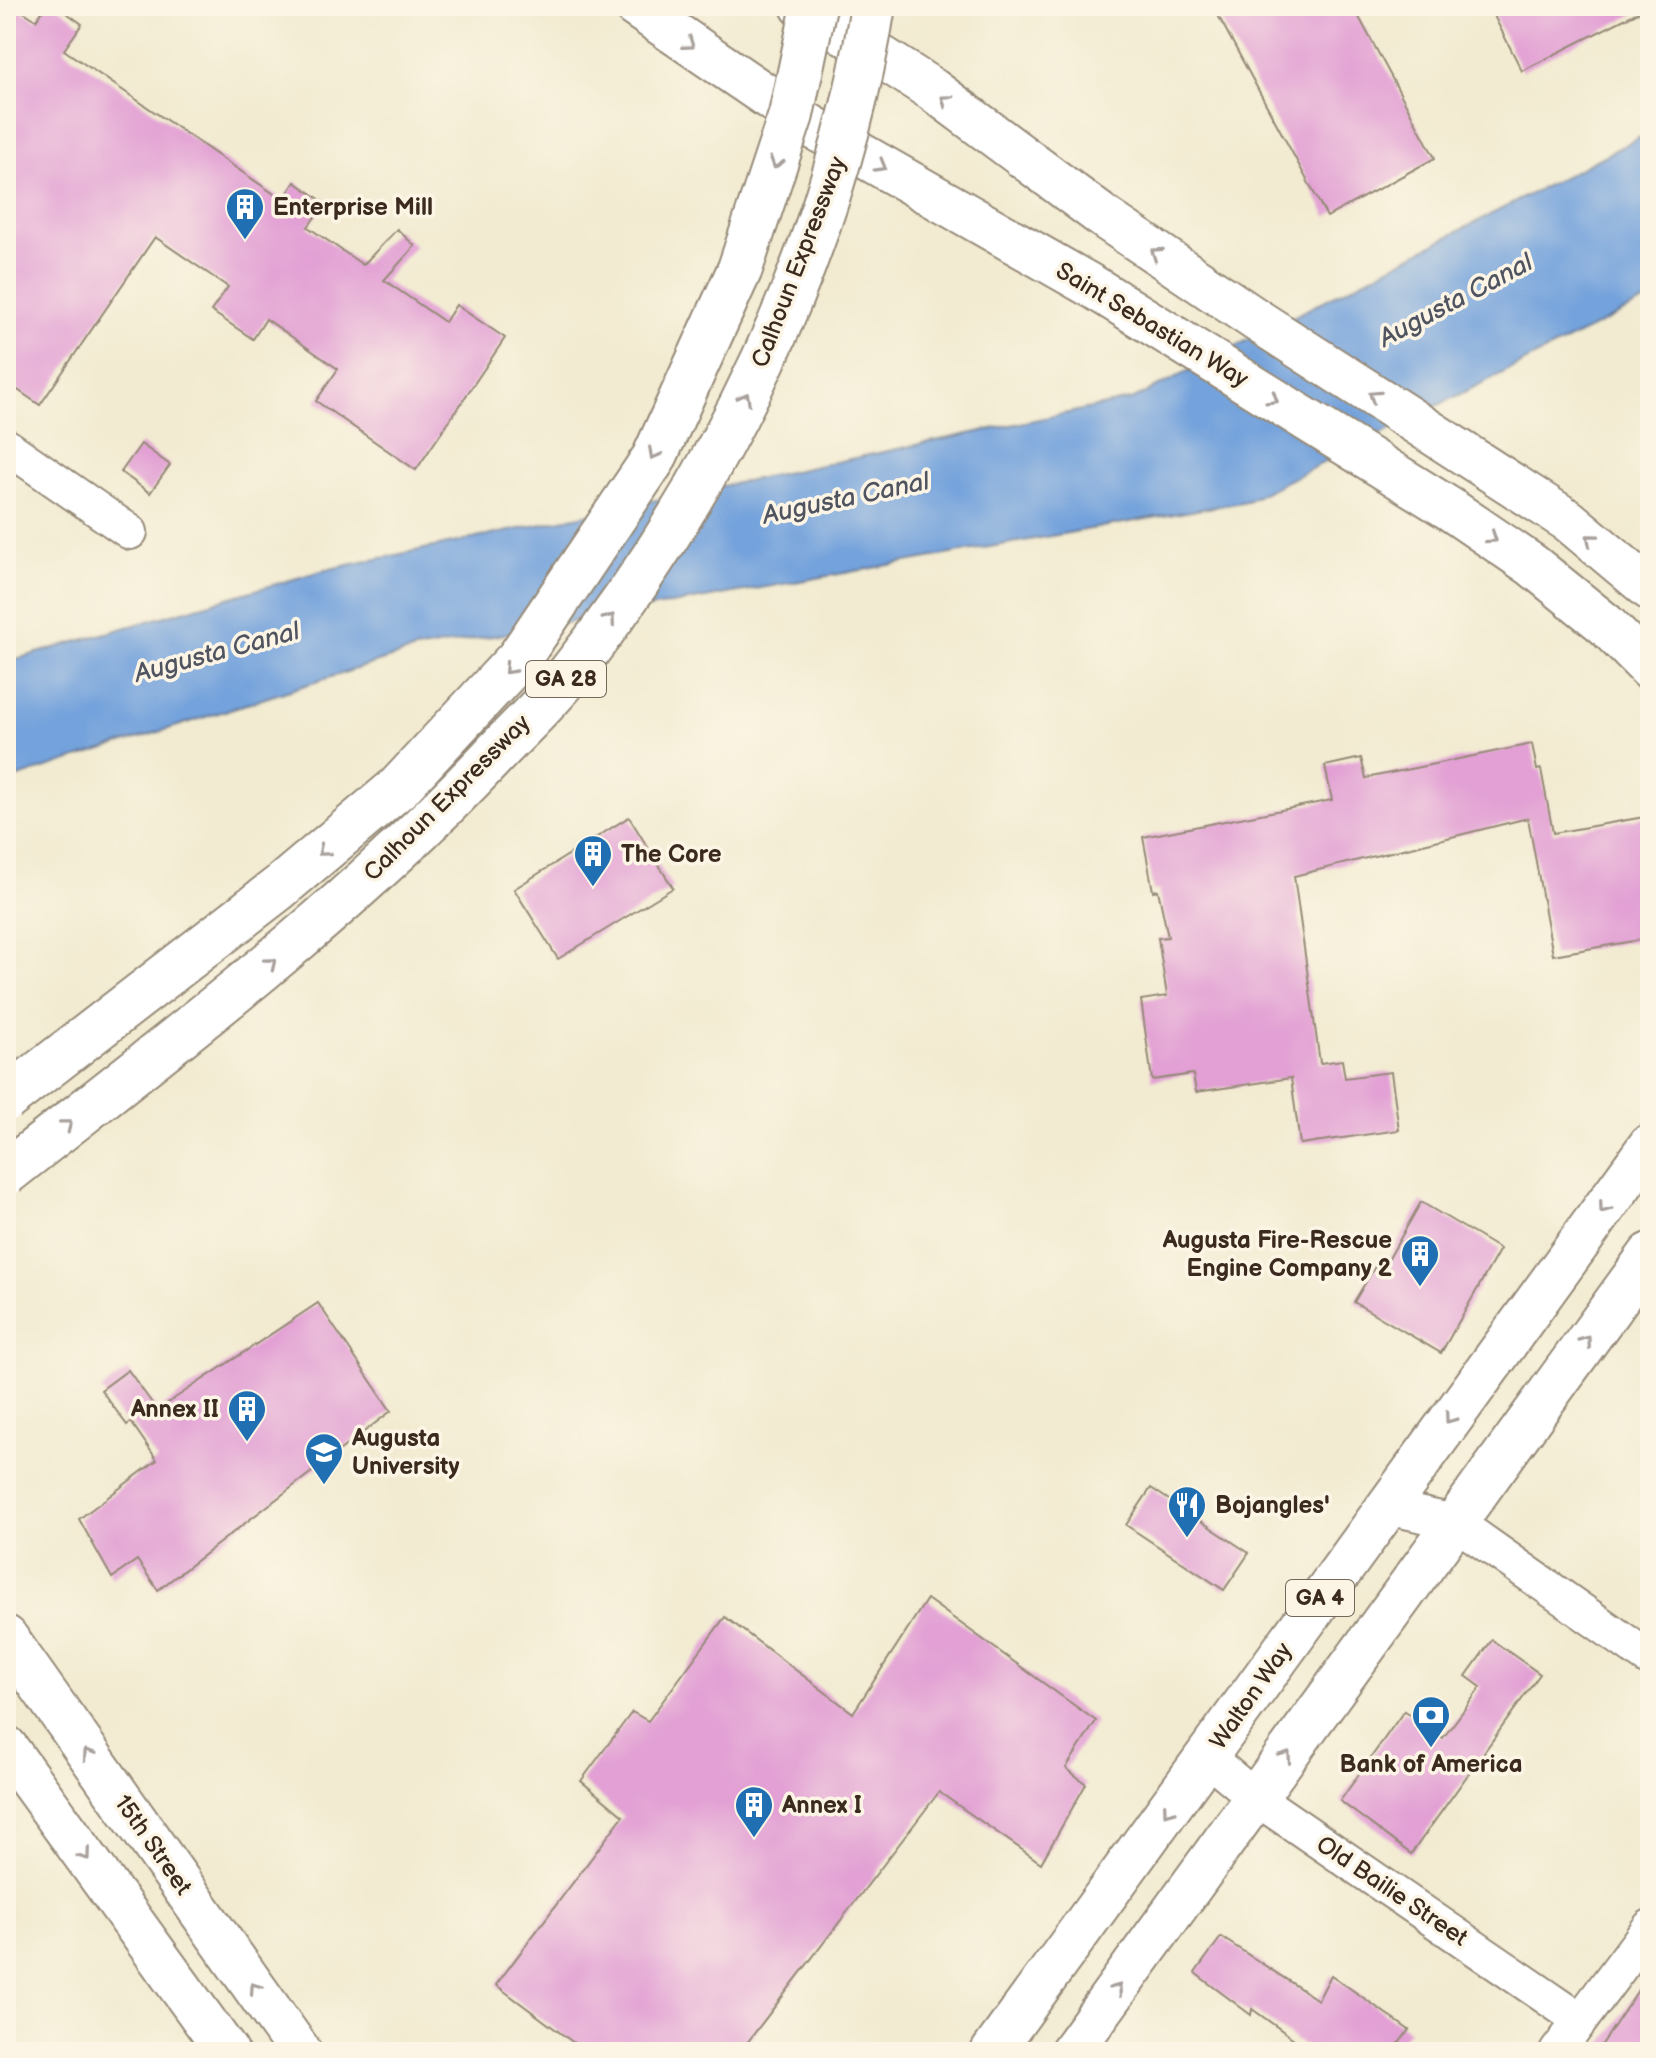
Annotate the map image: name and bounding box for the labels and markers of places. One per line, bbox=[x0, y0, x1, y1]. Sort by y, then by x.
building icon: Enterprise Mill bbox=[224, 186, 266, 241]
place label: Enterprise Mill bbox=[273, 193, 433, 222]
building icon: The Core bbox=[572, 833, 614, 888]
place label: The Core bbox=[621, 840, 722, 869]
place label: Augusta Fire-Rescue Engine Company 2 bbox=[1162, 1226, 1393, 1283]
building icon: Augusta Fire-Rescue Engine Company 2 bbox=[1399, 1233, 1441, 1288]
building icon: Annex II bbox=[226, 1388, 268, 1443]
place label: Annex II bbox=[130, 1395, 219, 1424]
place label: Augusta University bbox=[351, 1424, 459, 1481]
school or university icon: Augusta University bbox=[303, 1431, 345, 1486]
restaurant icon: Bojangles' bbox=[1166, 1484, 1208, 1539]
place label: Bojangles' bbox=[1215, 1491, 1329, 1520]
bank icon: Bank of America bbox=[1410, 1694, 1452, 1749]
place label: Bank of America bbox=[1340, 1750, 1522, 1779]
building icon: Annex I bbox=[733, 1784, 775, 1839]
place label: Annex I bbox=[781, 1791, 862, 1820]

